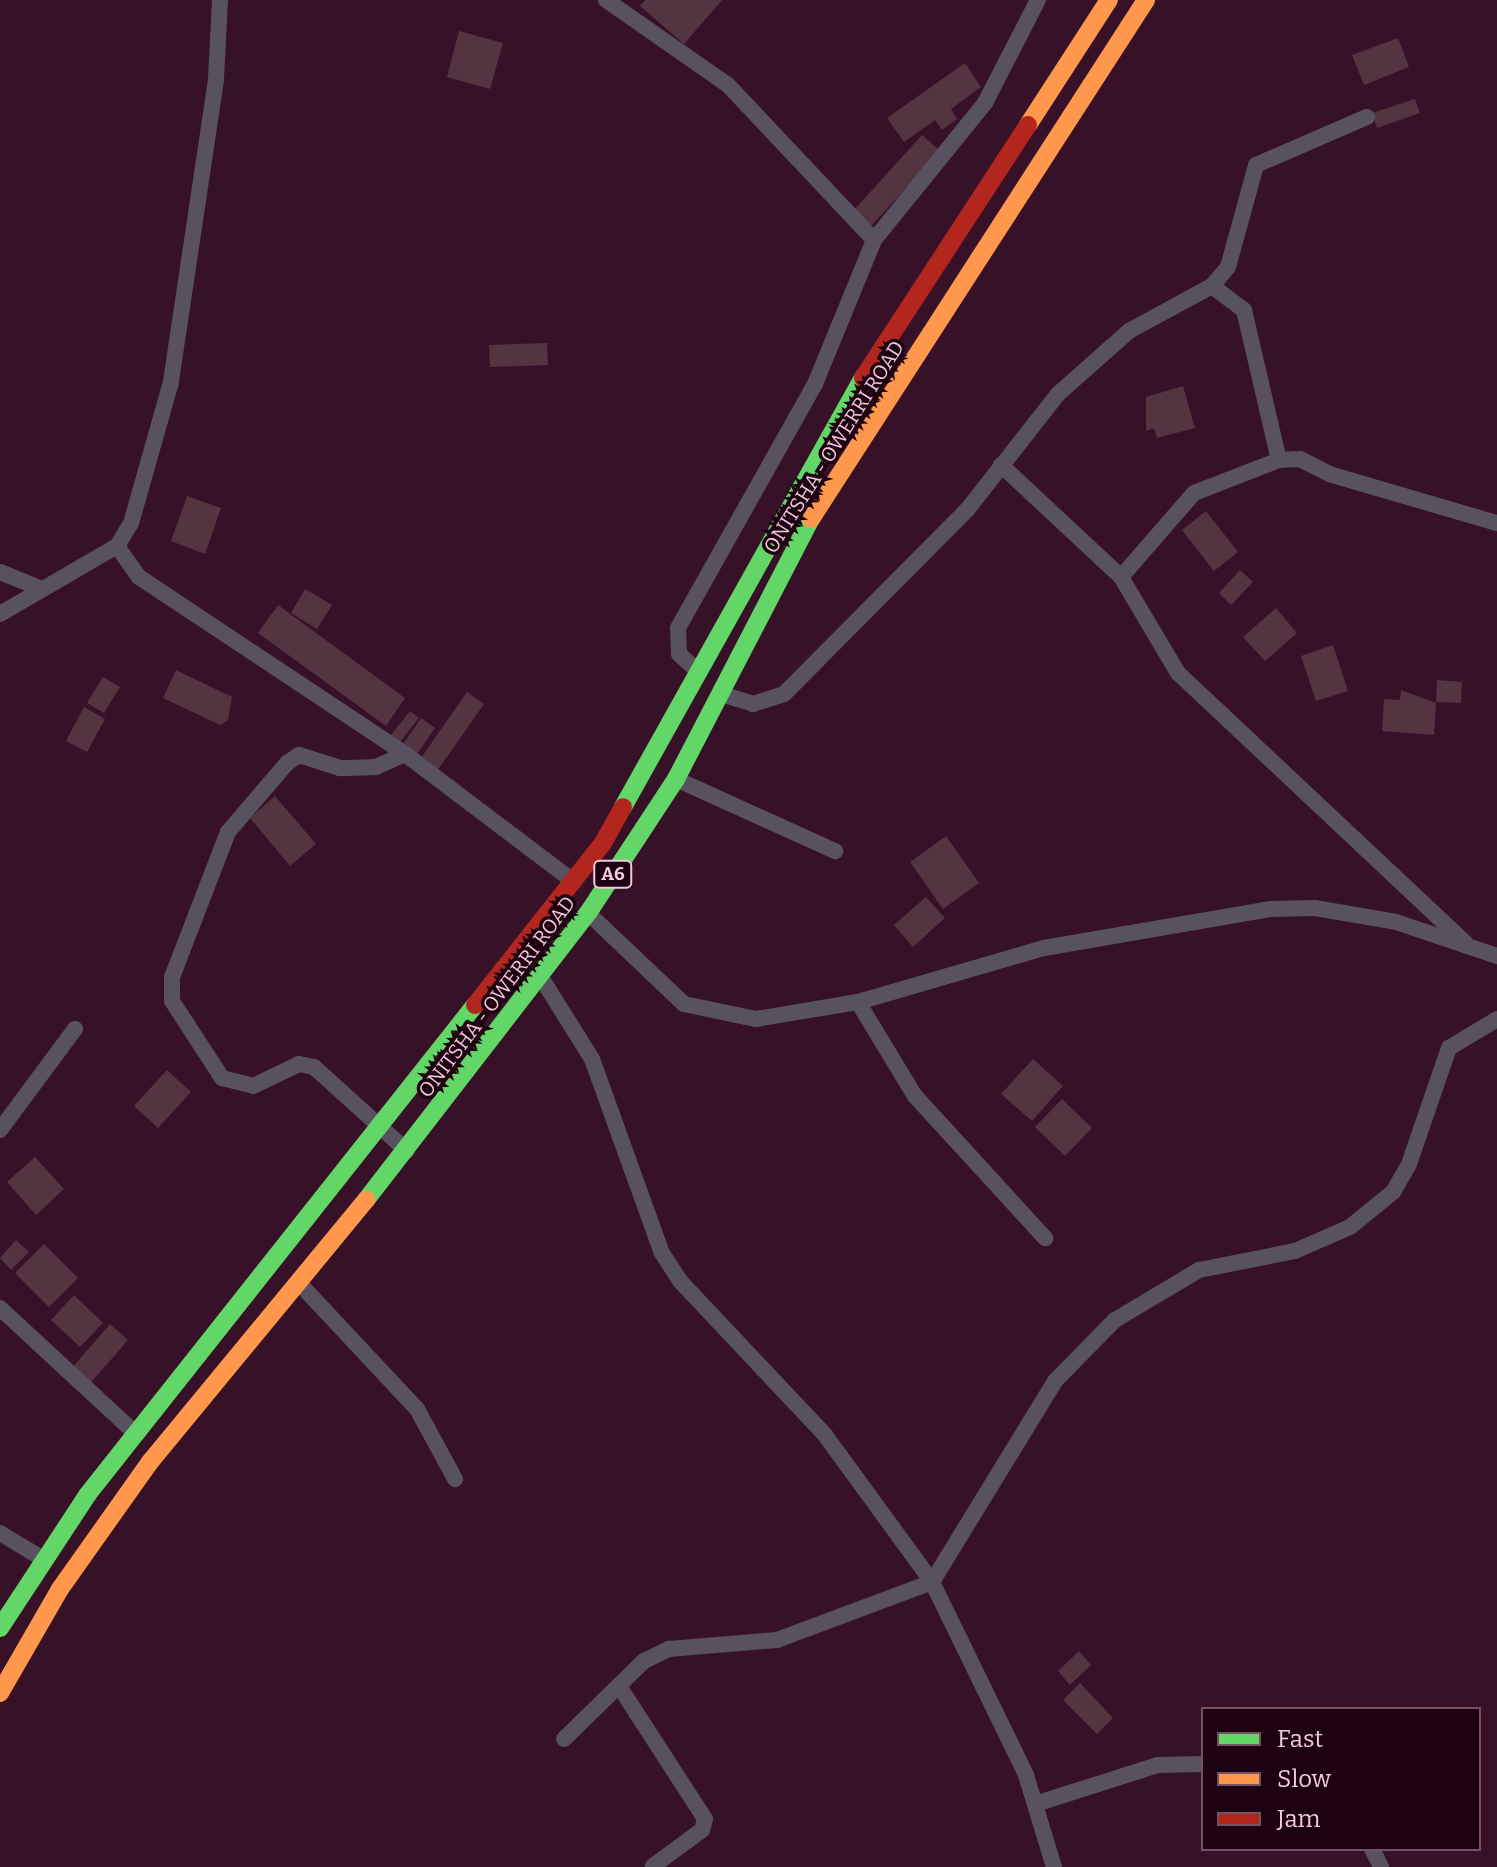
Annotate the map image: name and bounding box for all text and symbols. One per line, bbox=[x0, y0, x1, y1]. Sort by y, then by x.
street label: ONITSHA - OWERRI ROAD bbox=[759, 336, 909, 558]
road number: A6 bbox=[593, 860, 633, 888]
street label: ONITSHA - OWERRI ROAD bbox=[413, 892, 581, 1102]
legend bbox=[1201, 1707, 1481, 1851]
text: Fast bbox=[1277, 1725, 1323, 1753]
text: Slow bbox=[1277, 1765, 1331, 1793]
text: Jam bbox=[1277, 1805, 1320, 1833]

